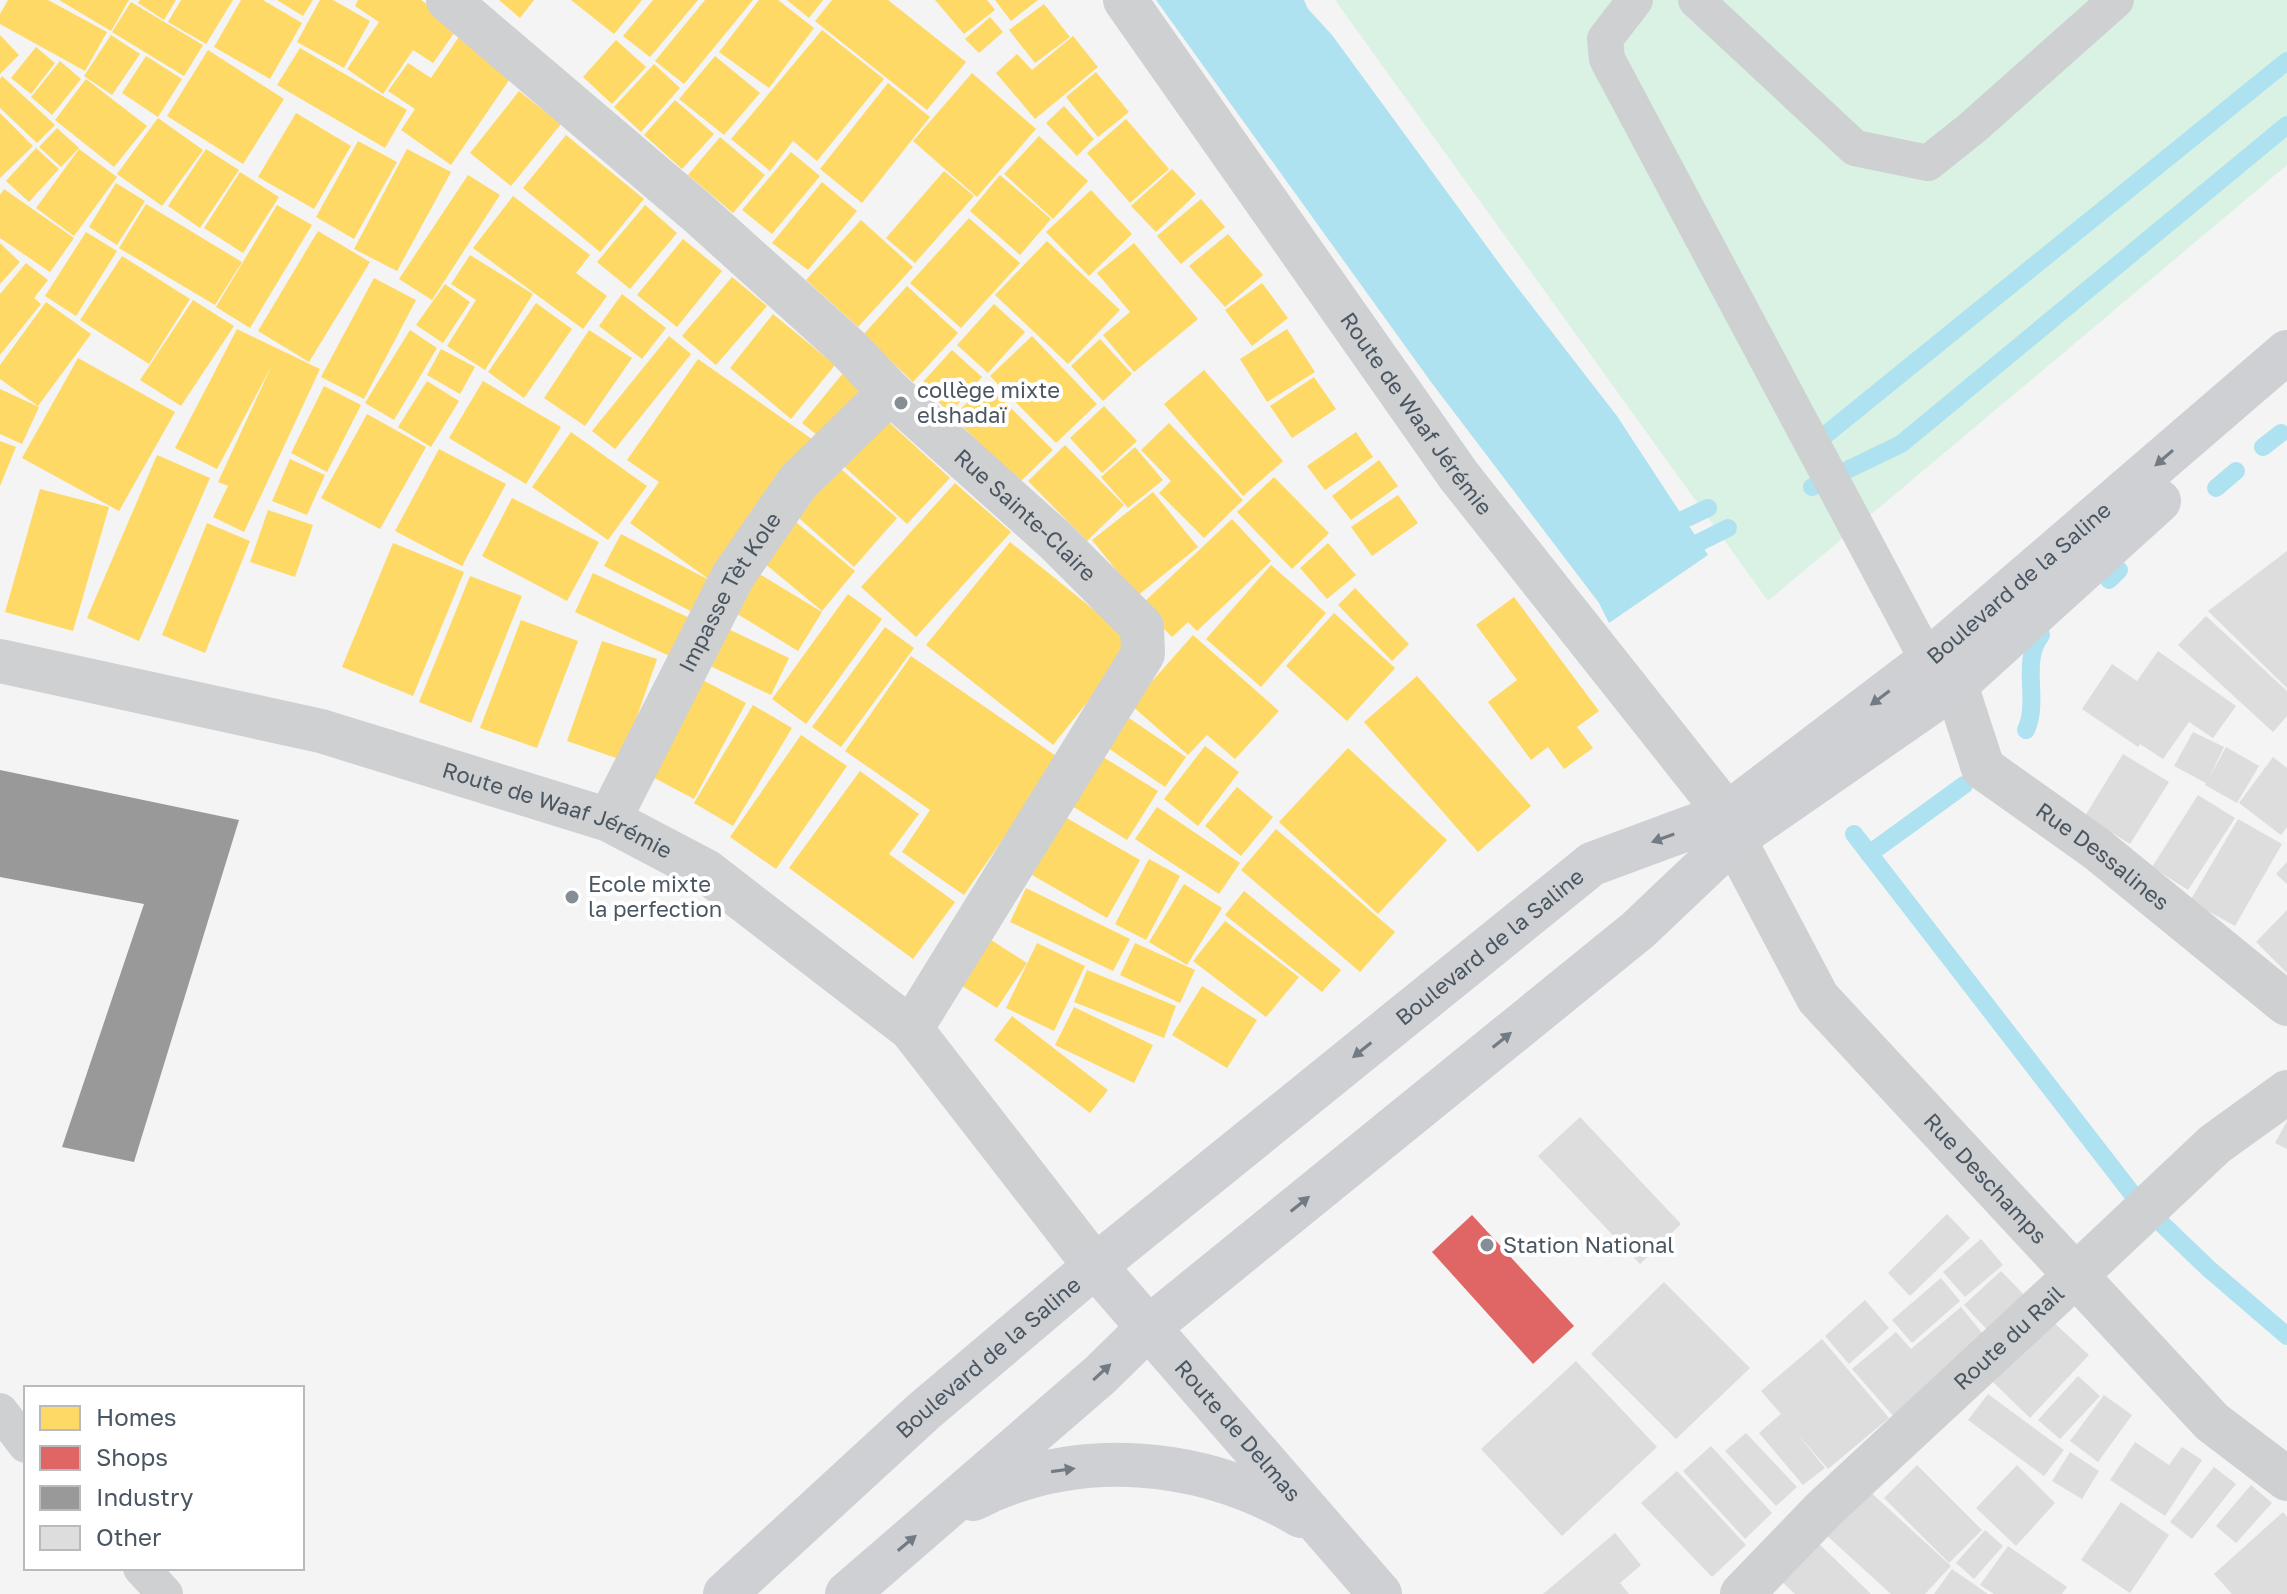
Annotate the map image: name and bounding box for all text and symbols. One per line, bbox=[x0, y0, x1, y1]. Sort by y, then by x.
street label: Route de Waaf Jérémie bbox=[1335, 307, 1499, 520]
place label: collège mixte elshadaï bbox=[917, 376, 1060, 428]
marker: collège mixte elshadaï bbox=[892, 394, 910, 412]
street label: Rue Sainte-Claire bbox=[949, 443, 1102, 587]
one-way arrow bbox=[2155, 449, 2175, 466]
street label: Boulevard de la Saline bbox=[1921, 496, 2116, 669]
street label: Impasse Tèt Kole bbox=[672, 507, 786, 677]
one-way arrow bbox=[1870, 689, 1890, 705]
street label: Route de Waaf Jérémie bbox=[439, 755, 677, 864]
street label: Rue Dessalines bbox=[2031, 796, 2175, 916]
one-way arrow bbox=[1651, 832, 1675, 844]
street label: Boulevard de la Saline bbox=[1390, 862, 1589, 1031]
place label: Ecole mixte la perfection bbox=[588, 870, 722, 922]
marker: Ecole mixte la perfection bbox=[563, 888, 581, 906]
one-way arrow bbox=[1492, 1032, 1512, 1049]
one-way arrow bbox=[1352, 1041, 1372, 1058]
street label: Rue Deschamps bbox=[1919, 1107, 2053, 1249]
one-way arrow bbox=[1290, 1196, 1310, 1213]
place label: Station National bbox=[1503, 1231, 1674, 1258]
marker: Station National bbox=[1478, 1236, 1496, 1254]
street label: Boulevard de la Saline bbox=[890, 1270, 1086, 1443]
street label: Route du Rail bbox=[1947, 1279, 2069, 1395]
street label: Route de Delmas bbox=[1169, 1354, 1307, 1507]
one-way arrow bbox=[1092, 1364, 1111, 1382]
legend bbox=[24, 1386, 304, 1570]
text: Homes bbox=[96, 1402, 177, 1431]
text: Shops bbox=[96, 1442, 168, 1471]
one-way arrow bbox=[1051, 1463, 1076, 1476]
text: Industry bbox=[96, 1482, 193, 1511]
text: Other bbox=[96, 1522, 161, 1551]
one-way arrow bbox=[897, 1535, 916, 1553]

